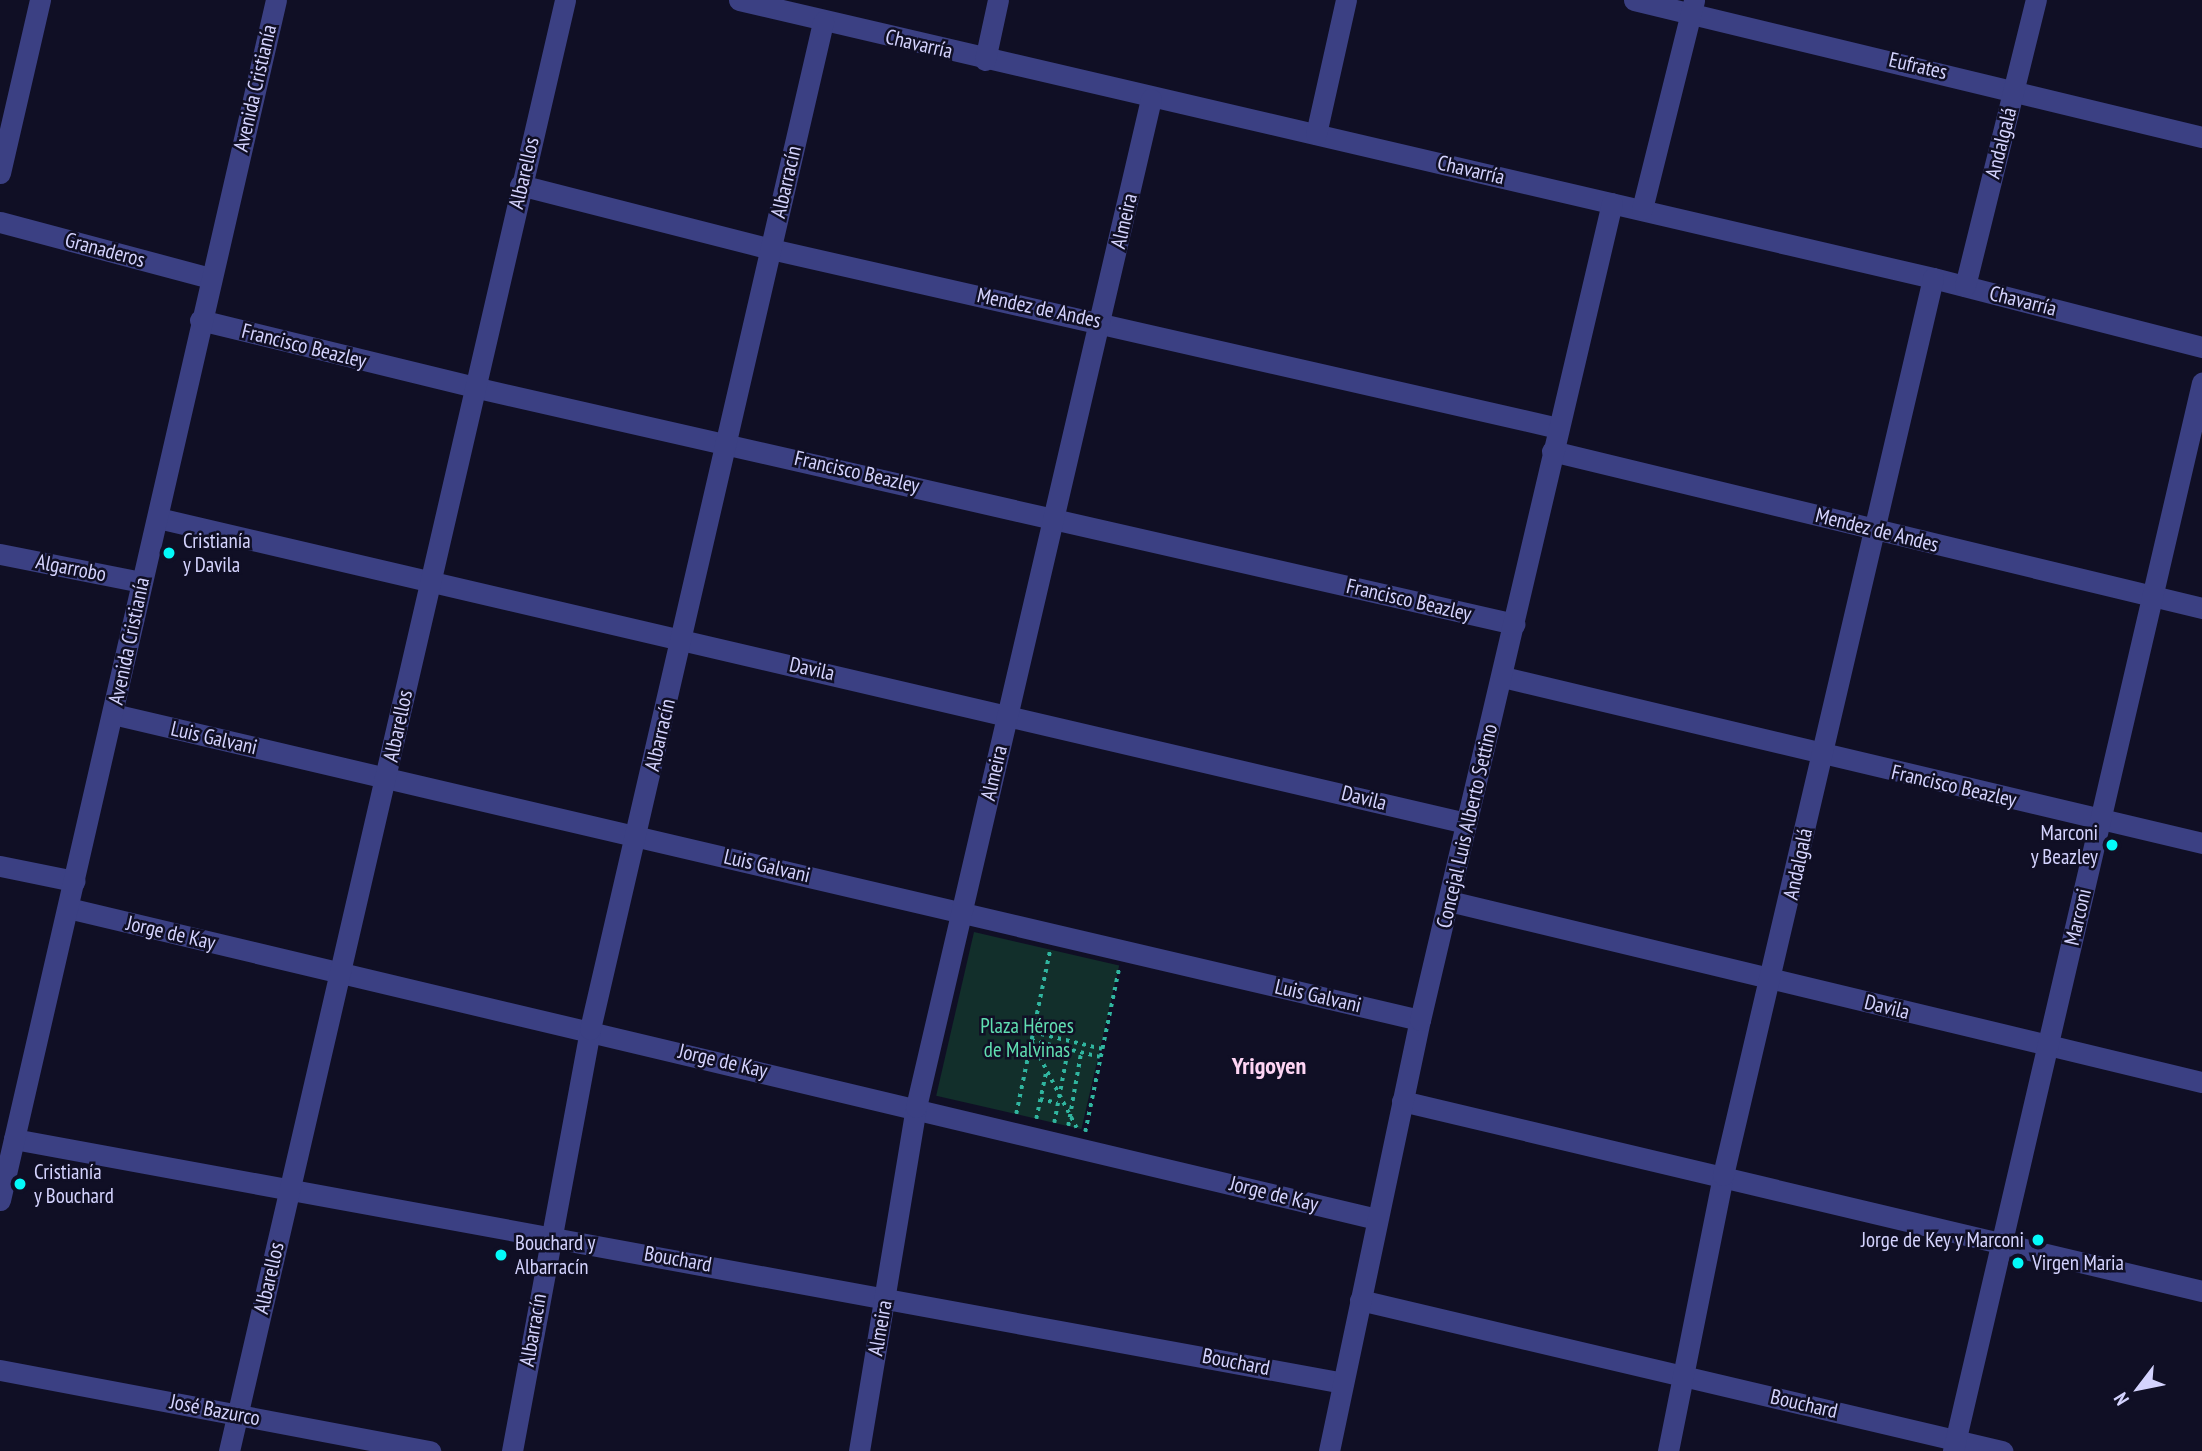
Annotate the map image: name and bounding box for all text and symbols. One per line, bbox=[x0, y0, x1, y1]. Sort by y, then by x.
street label: Avenida Cristianía bbox=[228, 22, 282, 154]
street label: Chavarría bbox=[883, 24, 955, 64]
street label: Eufrates bbox=[1886, 47, 1950, 85]
street label: Andalgalá bbox=[1980, 105, 2022, 181]
street label: Albarellos bbox=[504, 135, 544, 211]
street label: Albarracín bbox=[765, 143, 807, 221]
street label: Chavarría bbox=[1435, 150, 1507, 190]
street label: Almeira bbox=[1105, 191, 1143, 251]
street label: Granaderos bbox=[62, 227, 148, 273]
street label: Chavarría bbox=[1987, 281, 2059, 321]
street label: Mendez de Andes bbox=[974, 282, 1104, 334]
street label: Francisco Beazley bbox=[239, 318, 369, 374]
street label: Francisco Beazley bbox=[792, 445, 922, 499]
street label: Mendez de Andes bbox=[1812, 502, 1942, 558]
place label: Cristianía y Davila bbox=[183, 528, 251, 578]
marker: Cristianía y Davila bbox=[161, 545, 177, 561]
street label: Algarrobo bbox=[34, 549, 108, 587]
street label: Francisco Beazley bbox=[1344, 573, 1474, 627]
street label: Avenida Cristianía bbox=[103, 575, 155, 707]
street label: Davila bbox=[787, 652, 837, 686]
street label: Albarellos bbox=[378, 688, 418, 764]
street label: Albarracín bbox=[639, 696, 681, 774]
street label: Luis Galvani bbox=[168, 716, 260, 760]
street label: Concejal Luis Alberto Settino bbox=[1431, 721, 1503, 931]
street label: Almeira bbox=[975, 743, 1013, 803]
street label: Francisco Beazley bbox=[1889, 759, 2019, 813]
street label: Davila bbox=[1339, 780, 1389, 816]
place label: Marconi y Beazley bbox=[2030, 820, 2098, 870]
street label: Andalgalá bbox=[1778, 826, 1818, 902]
marker: Marconi y Beazley bbox=[2104, 837, 2120, 853]
street label: Luis Galvani bbox=[721, 844, 813, 888]
street label: Marconi bbox=[2059, 886, 2097, 948]
street label: Jorge de Kay bbox=[124, 911, 218, 955]
street label: Luis Galvani bbox=[1272, 974, 1364, 1018]
street label: Davila bbox=[1862, 989, 1912, 1025]
park label: Plaza Héroes de Malvinas bbox=[980, 1013, 1074, 1063]
street label: Jorge de Kay bbox=[676, 1039, 770, 1083]
district label: Yrigoyen bbox=[1232, 1052, 1306, 1080]
place label: Cristianía y Bouchard bbox=[34, 1159, 114, 1209]
street label: Jorge de Kay bbox=[1227, 1171, 1321, 1217]
marker: Cristianía y Bouchard bbox=[12, 1176, 28, 1192]
place label: Jorge de Key y Marconi bbox=[1860, 1227, 2024, 1253]
place label: Bouchard y Albarracín bbox=[515, 1230, 595, 1280]
marker: Jorge de Key y Marconi bbox=[2030, 1232, 2046, 1248]
street label: Albarellos bbox=[249, 1240, 289, 1316]
street label: Bouchard bbox=[642, 1241, 714, 1277]
marker: Bouchard y Albarracín bbox=[493, 1247, 509, 1263]
place label: Virgen Maria bbox=[2032, 1250, 2124, 1276]
marker: Virgen Maria bbox=[2010, 1255, 2026, 1271]
street label: Albarracín bbox=[514, 1292, 552, 1368]
street label: Almeira bbox=[863, 1298, 897, 1358]
street label: Bouchard bbox=[1200, 1343, 1272, 1381]
north arrow bbox=[2104, 1353, 2174, 1423]
street label: Bouchard bbox=[1768, 1384, 1840, 1424]
text: N bbox=[2108, 1388, 2134, 1410]
street label: José Bazurco bbox=[168, 1389, 262, 1431]

